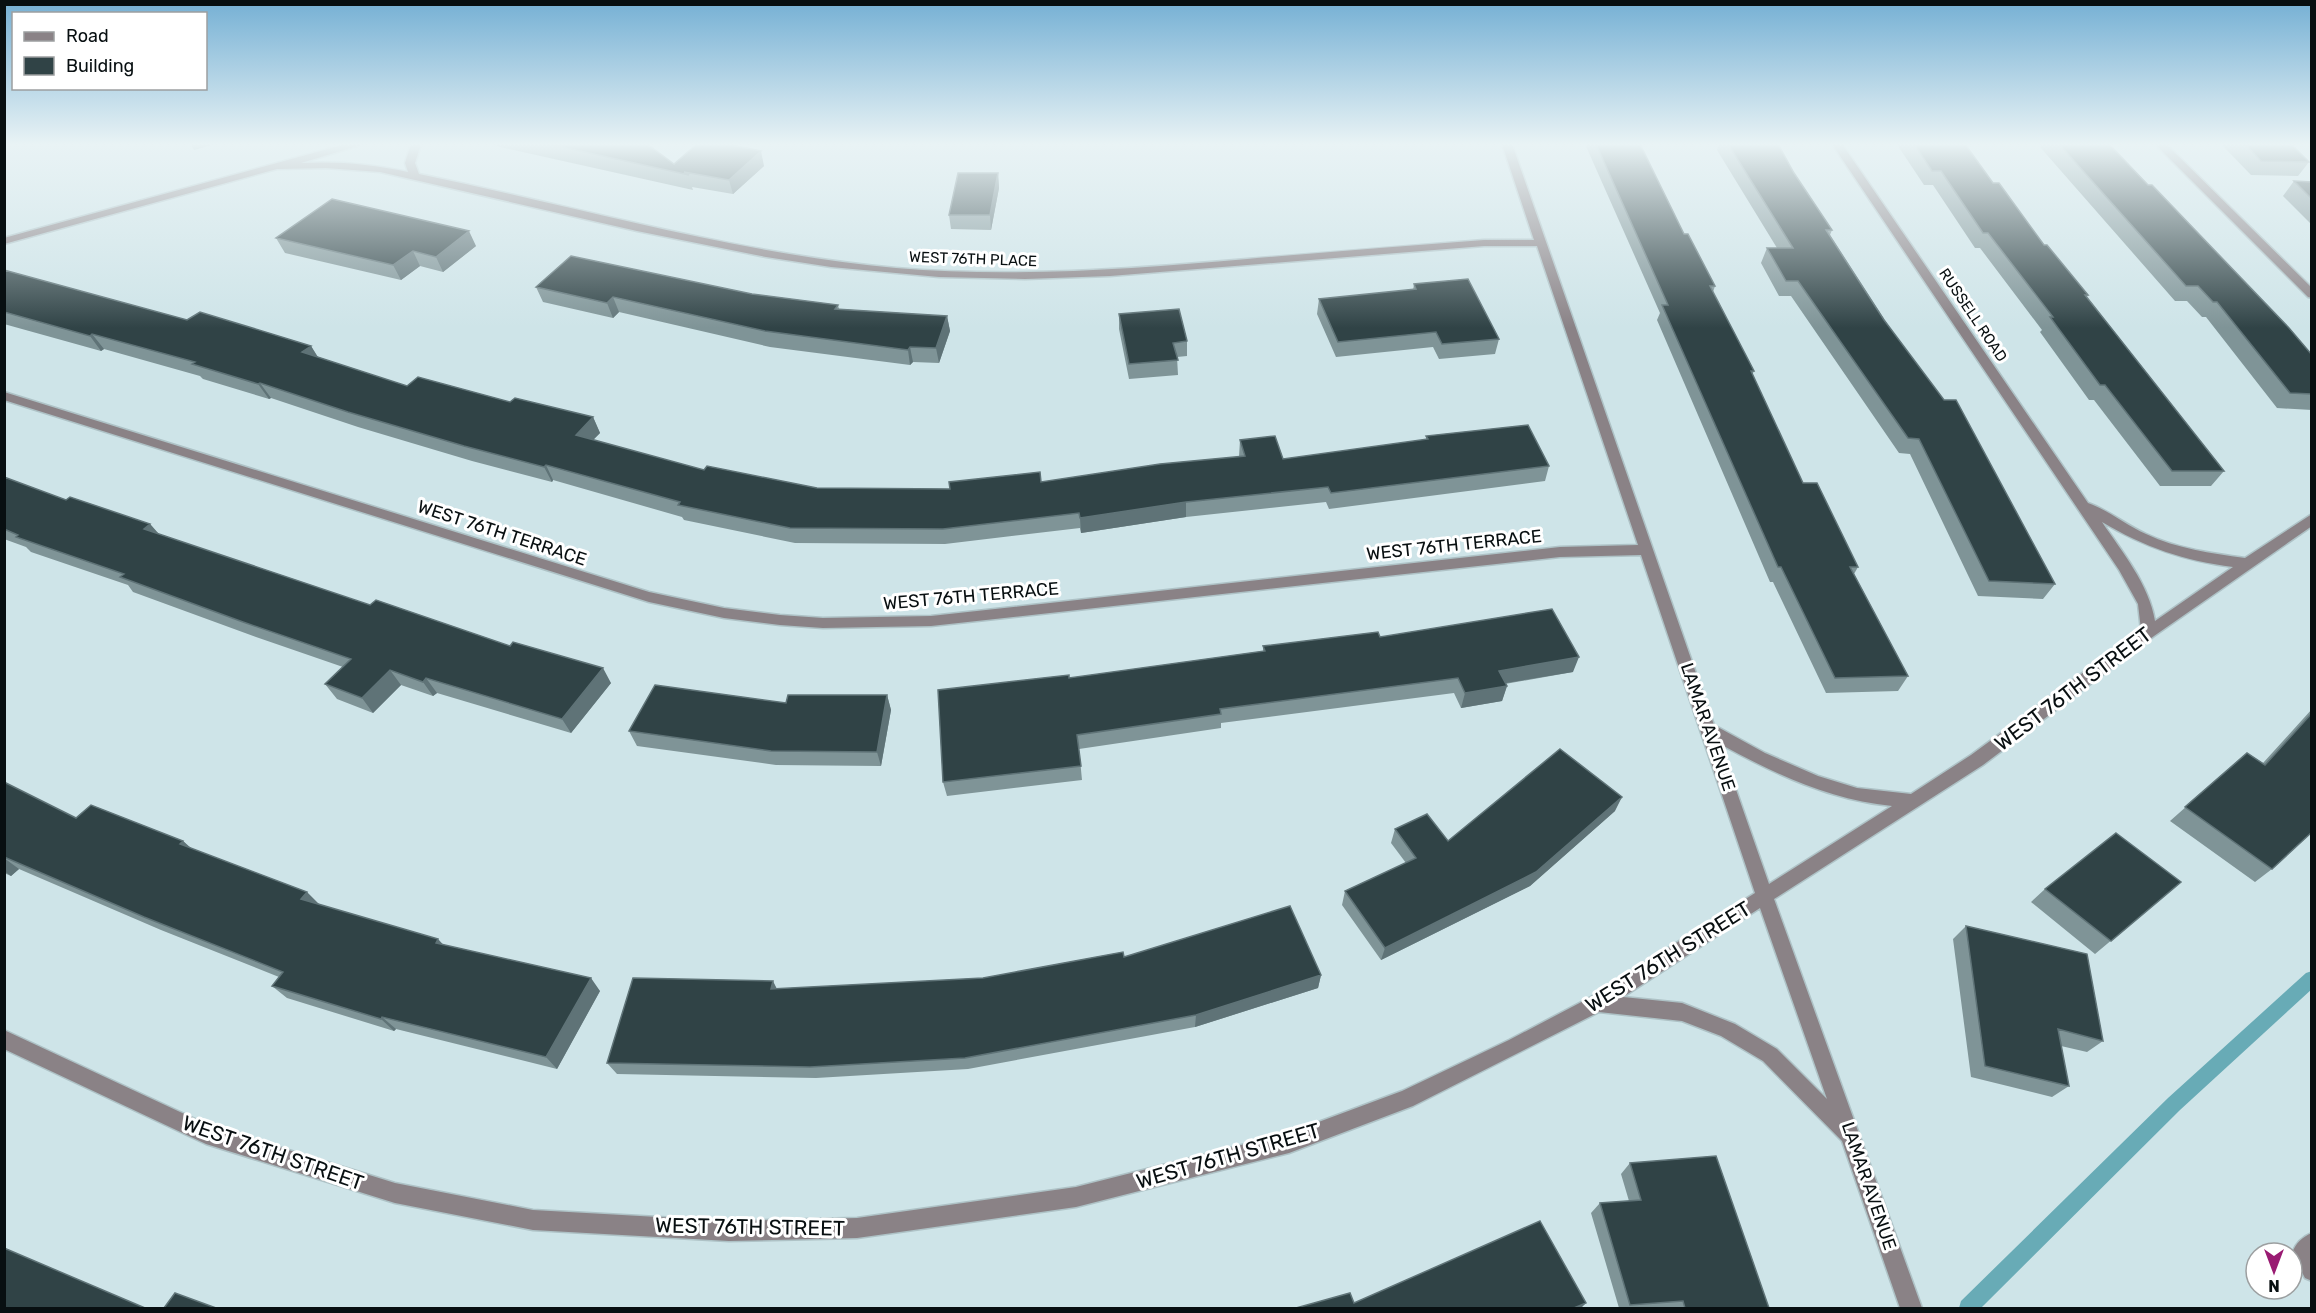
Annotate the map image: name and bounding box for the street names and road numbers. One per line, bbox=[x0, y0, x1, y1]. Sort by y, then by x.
street label: WEST 76TH PLACE bbox=[909, 248, 1037, 270]
street label: RUSSELL ROAD bbox=[1935, 265, 2011, 365]
street label: WEST 76TH TERRACE bbox=[415, 495, 589, 571]
street label: WEST 76TH TERRACE bbox=[1365, 525, 1543, 565]
street label: WEST 76TH TERRACE bbox=[882, 577, 1060, 615]
street label: WEST 76TH STREET bbox=[1989, 621, 2156, 756]
street label: LAMAR AVENUE bbox=[1676, 660, 1740, 794]
street label: WEST 76TH STREET bbox=[1581, 896, 1755, 1017]
street label: WEST 76TH STREET bbox=[179, 1110, 367, 1195]
street label: WEST 76TH STREET bbox=[1133, 1117, 1323, 1194]
street label: LAMAR AVENUE bbox=[1837, 1119, 1901, 1253]
street label: WEST 76TH STREET bbox=[655, 1212, 845, 1241]

